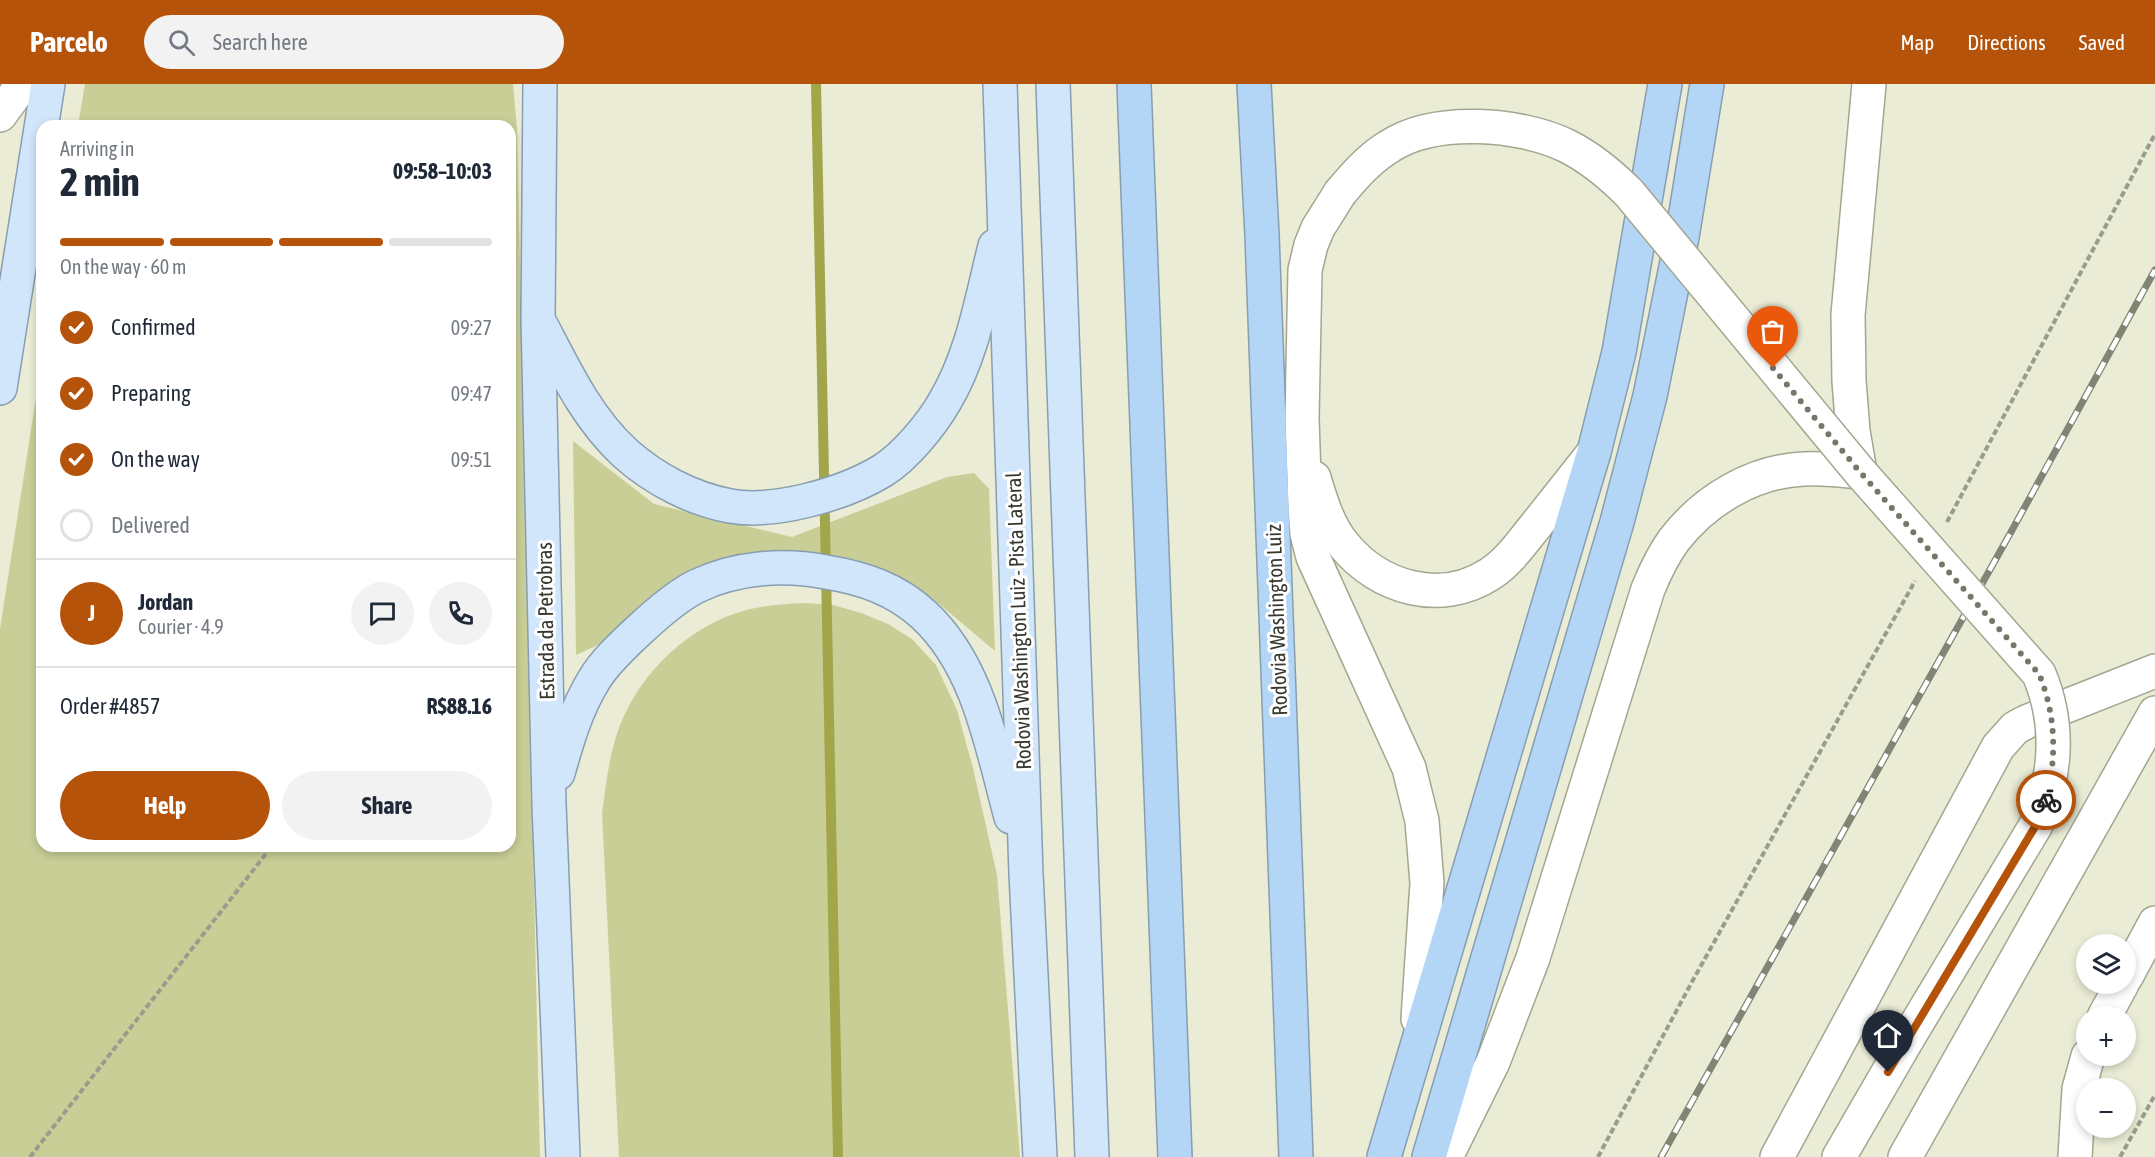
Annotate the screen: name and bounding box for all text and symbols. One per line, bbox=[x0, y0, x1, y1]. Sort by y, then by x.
search box bbox=[144, 15, 564, 69]
text: Parcelo bbox=[30, 26, 108, 58]
icon: search bbox=[165, 26, 198, 59]
text: Search here bbox=[213, 29, 308, 55]
text: Map bbox=[1900, 30, 1934, 54]
text: Directions bbox=[1967, 30, 2046, 54]
text: Saved bbox=[2079, 30, 2125, 54]
text: Arriving in bbox=[60, 137, 134, 160]
text: 09:58–10:03 bbox=[393, 158, 492, 184]
text: 2 min bbox=[60, 160, 140, 204]
text: On the way · 60 m bbox=[60, 255, 186, 278]
pin bbox=[1747, 306, 1798, 368]
icon: check bbox=[60, 311, 93, 344]
text: Confirmed bbox=[111, 314, 196, 340]
icon: bag bbox=[1756, 315, 1789, 348]
text: 09:27 bbox=[451, 316, 492, 339]
icon: check bbox=[60, 377, 93, 410]
text: Preparing bbox=[111, 380, 191, 406]
text: 09:47 bbox=[451, 382, 492, 405]
icon: check bbox=[60, 443, 93, 476]
text: On the way bbox=[111, 446, 200, 472]
text: 09:51 bbox=[451, 448, 492, 471]
street label: Rodovia Washington Luiz - Pista Lateral bbox=[1001, 471, 1035, 770]
text: Delivered bbox=[111, 512, 190, 538]
street label: Rodovia Washington Luiz bbox=[1261, 523, 1291, 716]
street label: Estrada da Petrobras bbox=[532, 542, 558, 700]
button: chat bbox=[351, 582, 414, 645]
button: phone bbox=[429, 582, 492, 645]
text: Jordan bbox=[138, 589, 193, 615]
text: J bbox=[88, 600, 95, 626]
text: Courier · 4.9 bbox=[138, 615, 224, 638]
text: Order #4857 bbox=[60, 693, 160, 719]
text: R$88.16 bbox=[426, 693, 492, 719]
courier bbox=[2016, 770, 2076, 830]
button: Help bbox=[60, 771, 270, 840]
button: Share bbox=[282, 771, 492, 840]
icon: bike bbox=[2030, 784, 2063, 817]
map controls bbox=[2076, 934, 2136, 1138]
button: layers bbox=[2076, 934, 2136, 994]
button: + bbox=[2076, 1006, 2136, 1066]
pin bbox=[1862, 1010, 1913, 1072]
icon: home bbox=[1871, 1019, 1904, 1052]
button: − bbox=[2076, 1078, 2136, 1138]

